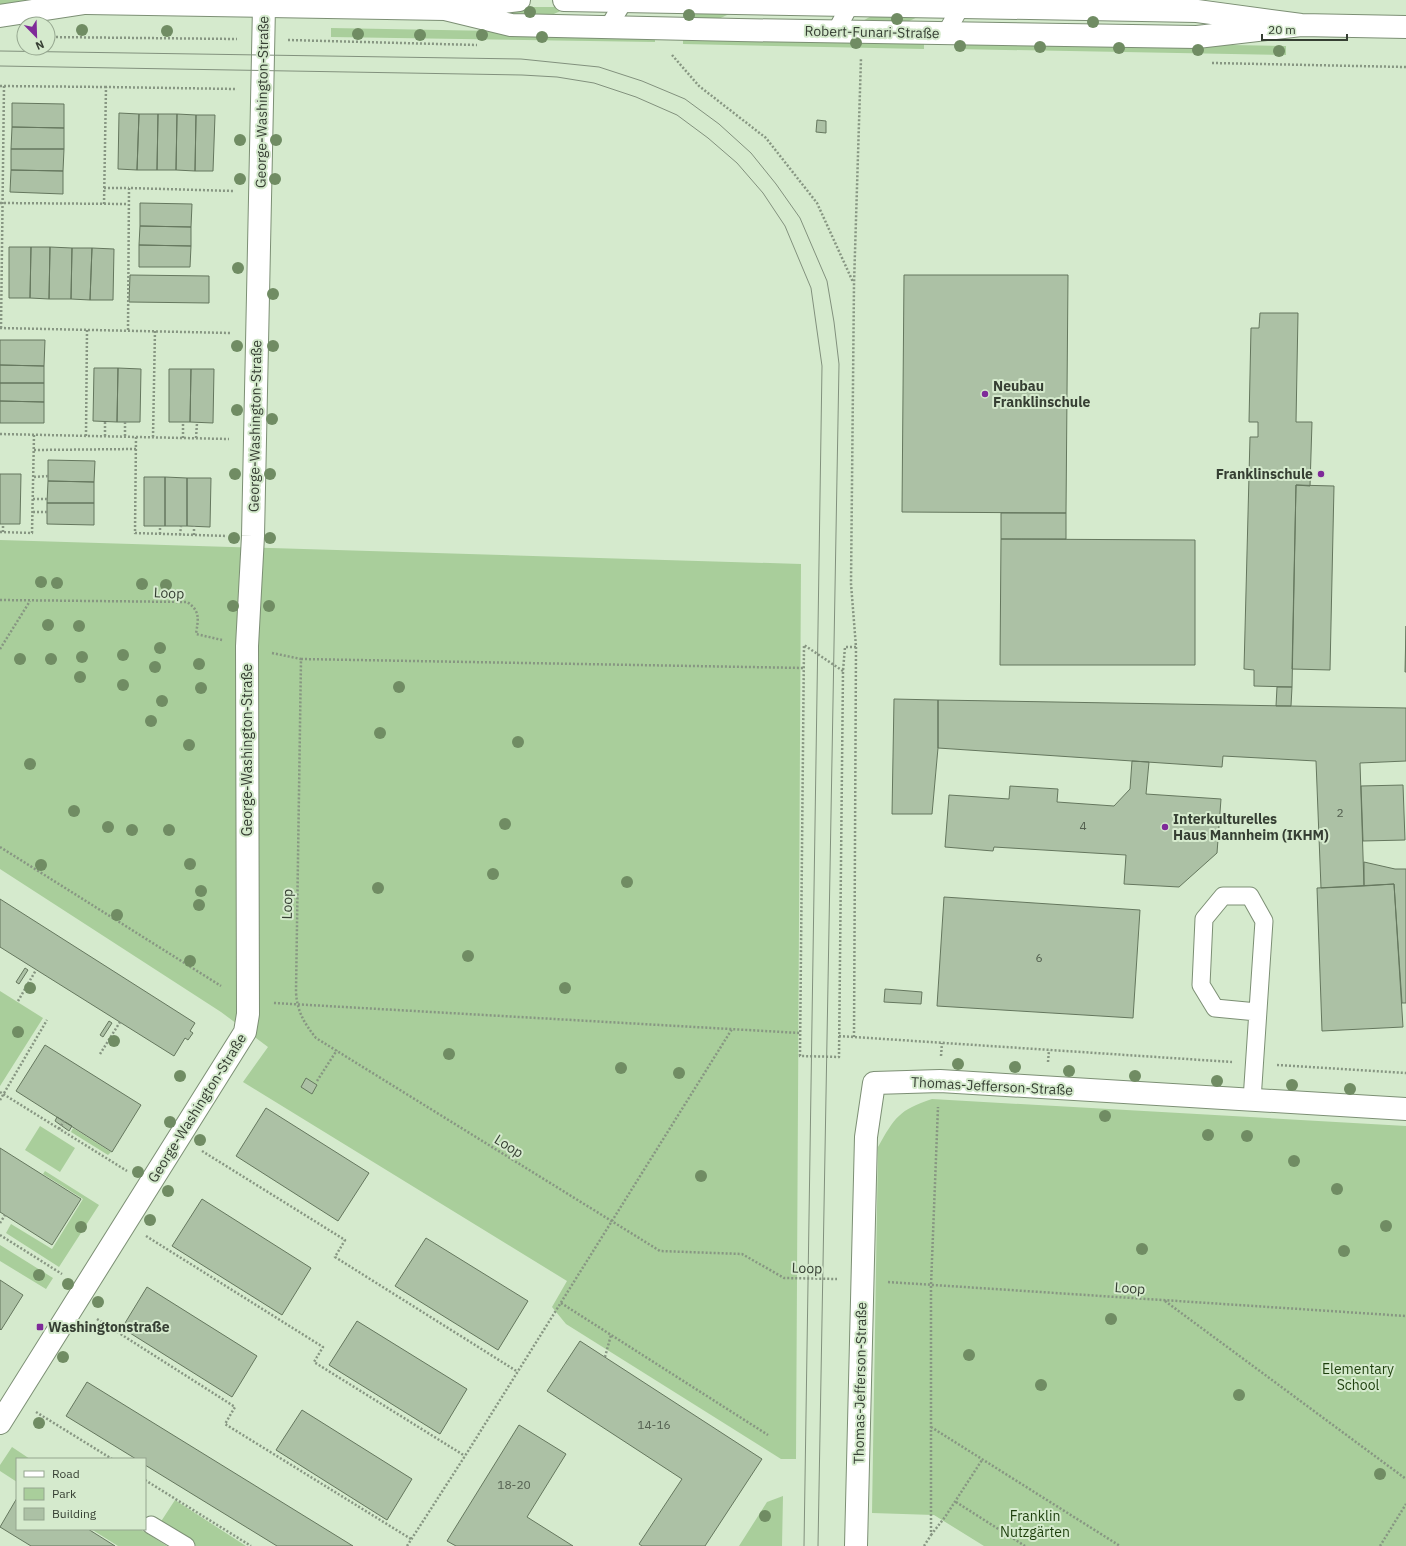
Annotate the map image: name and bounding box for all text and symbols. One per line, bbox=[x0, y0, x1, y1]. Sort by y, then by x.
street label: George-Washington-Straße bbox=[251, 15, 273, 188]
north arrow bbox=[16, 16, 56, 56]
scale bar bbox=[1262, 16, 1347, 42]
street label: Robert-Funari-Straße bbox=[804, 22, 940, 42]
text: 20 m bbox=[1268, 22, 1296, 37]
text: N bbox=[33, 37, 46, 53]
street label: George-Washington-Straße bbox=[244, 339, 266, 512]
place label: Neubau Franklinschule bbox=[993, 377, 1090, 411]
marker: Neubau Franklinschule bbox=[980, 389, 990, 399]
place label: Franklinschule bbox=[1216, 465, 1313, 483]
marker: Franklinschule bbox=[1316, 469, 1326, 479]
street label: Loop bbox=[153, 583, 185, 603]
street label: George-Washington-Straße bbox=[238, 664, 256, 836]
house number: 2 bbox=[1336, 805, 1344, 820]
place label: Interkulturelles Haus Mannheim (IKHM) bbox=[1173, 810, 1329, 844]
house number: 4 bbox=[1079, 818, 1087, 833]
marker: Interkulturelles Haus Mannheim (IKHM) bbox=[1160, 822, 1170, 832]
street label: Loop bbox=[278, 889, 296, 919]
house number: 6 bbox=[1035, 950, 1043, 965]
street label: George-Washington-Straße bbox=[144, 1030, 250, 1186]
street label: Thomas-Jefferson-Straße bbox=[911, 1073, 1074, 1099]
street label: Loop bbox=[491, 1130, 527, 1162]
street label: Loop bbox=[791, 1258, 823, 1278]
street label: Loop bbox=[1114, 1278, 1146, 1298]
street label: Thomas-Jefferson-Straße bbox=[850, 1301, 870, 1464]
place label: Washingtonstraße bbox=[48, 1318, 170, 1336]
marker: Washingtonstraße bbox=[35, 1322, 45, 1332]
park label: Elementary School bbox=[1322, 1360, 1394, 1394]
house number: 14-16 bbox=[637, 1417, 671, 1432]
legend bbox=[16, 1458, 146, 1530]
text: Road bbox=[52, 1466, 80, 1481]
house number: 18-20 bbox=[497, 1477, 531, 1492]
text: Park bbox=[52, 1486, 77, 1501]
text: Building bbox=[52, 1506, 97, 1521]
park label: Franklin Nutzgärten bbox=[1000, 1507, 1070, 1541]

